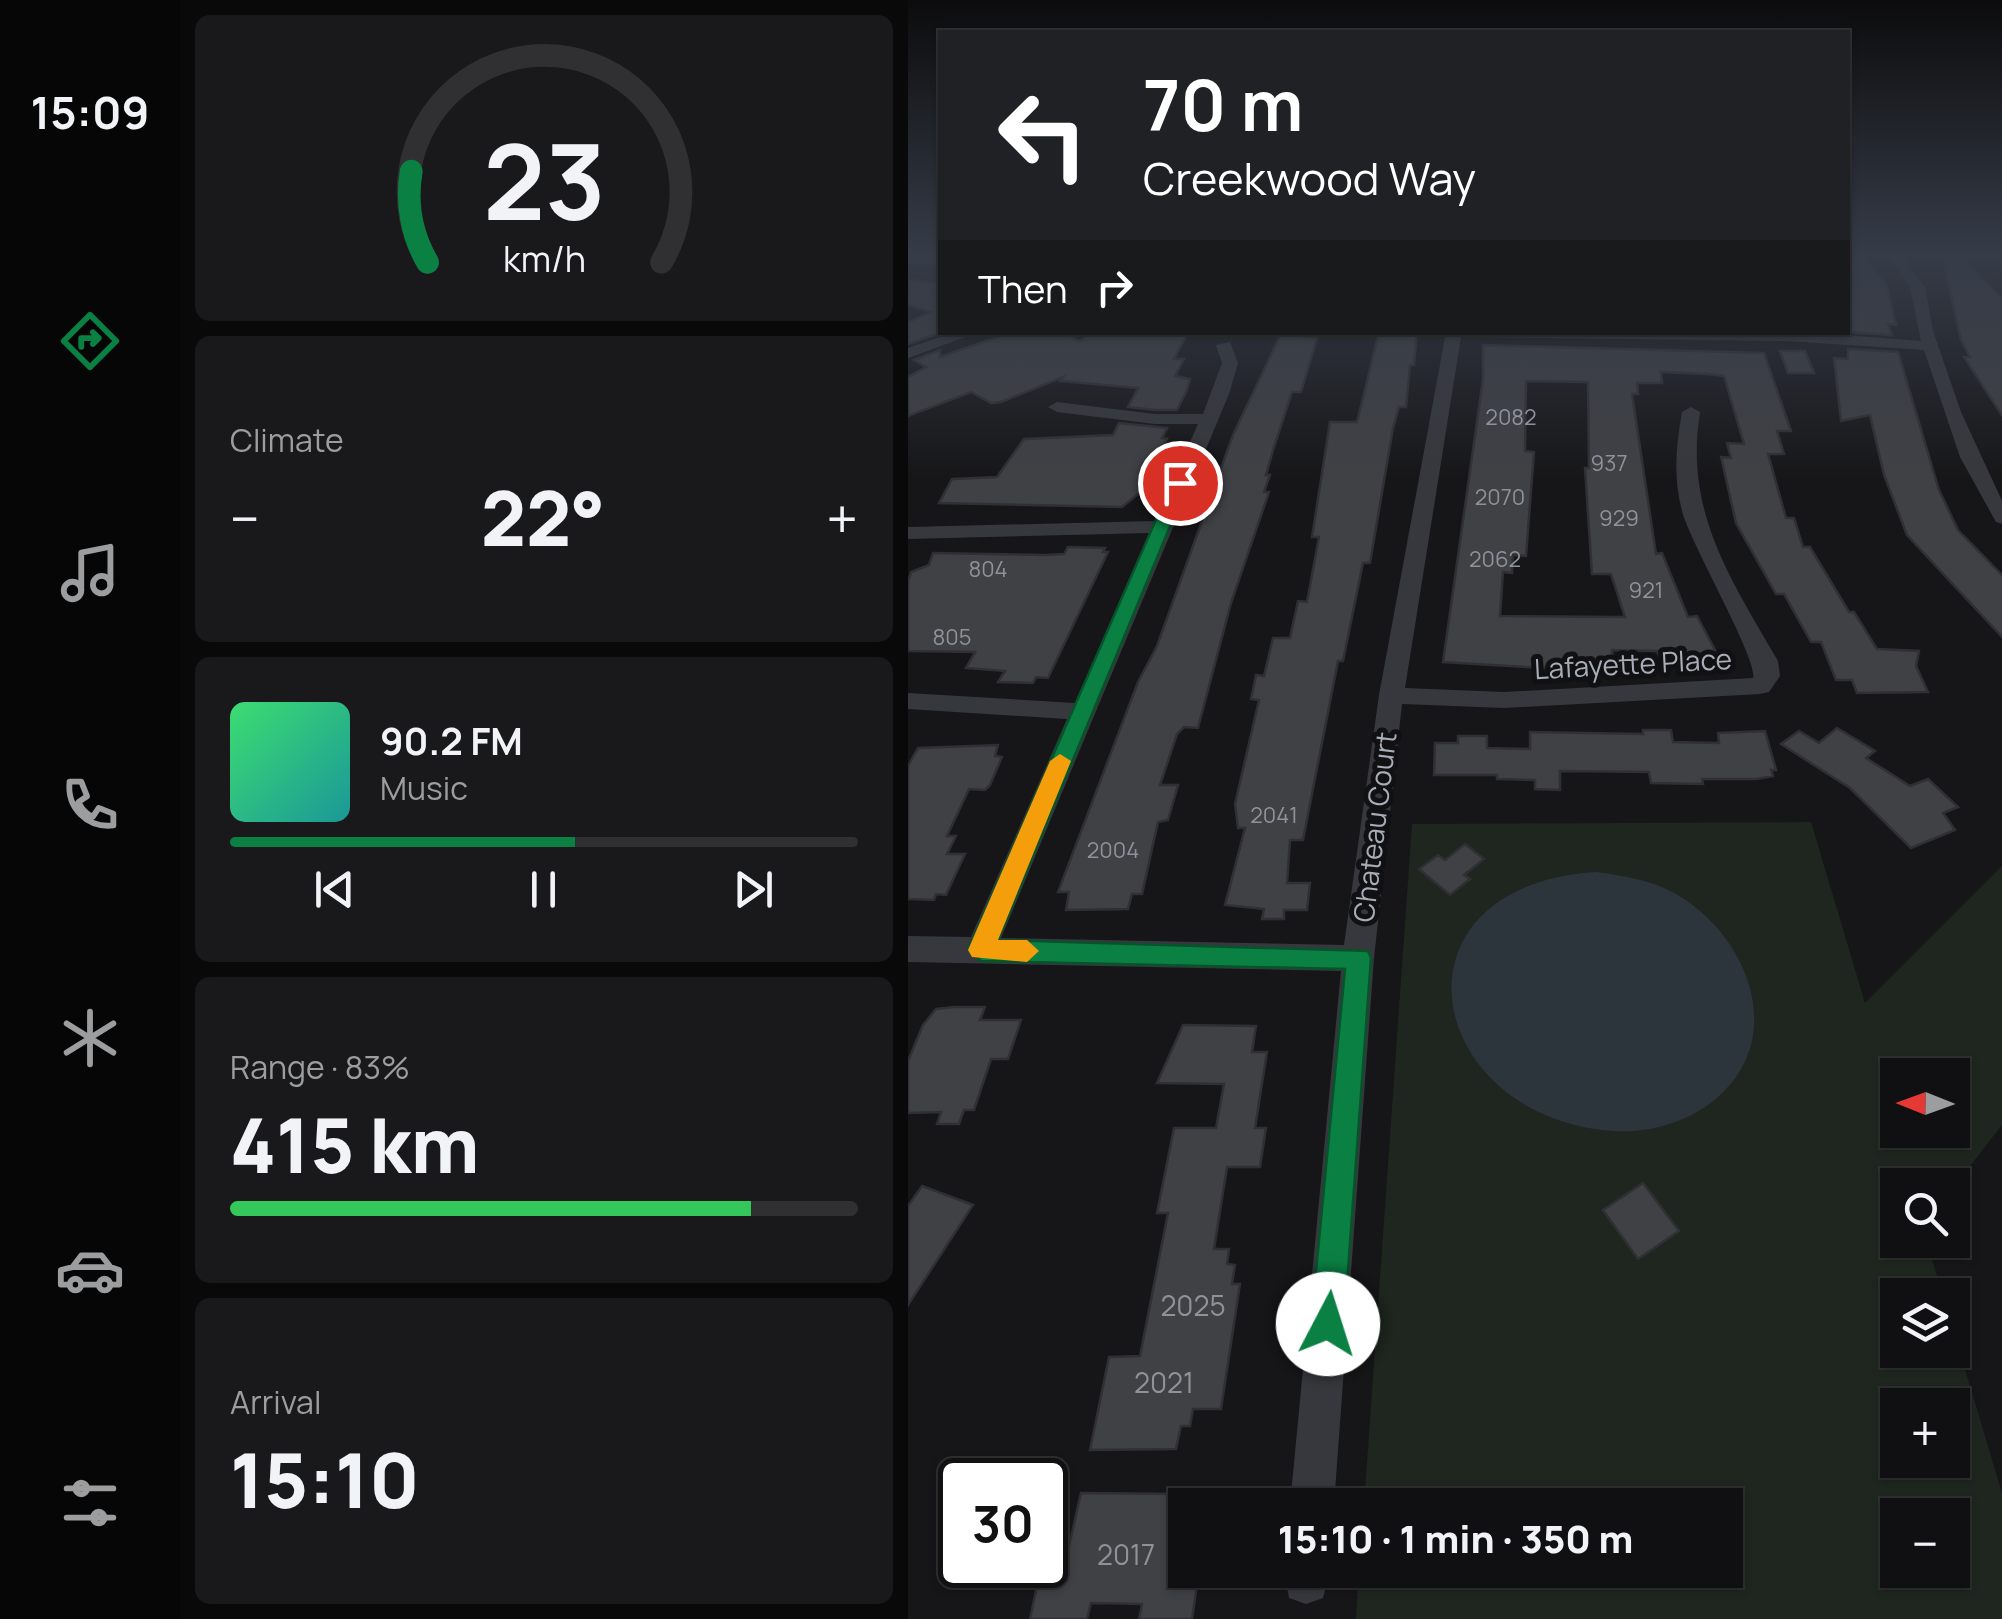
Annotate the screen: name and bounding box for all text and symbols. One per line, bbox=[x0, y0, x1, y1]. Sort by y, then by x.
text: 70 m bbox=[1143, 56, 1303, 152]
icon: left bbox=[978, 70, 1108, 200]
text: 15:09 bbox=[30, 81, 150, 143]
text: 23 bbox=[483, 109, 605, 251]
text: Creekwood Way bbox=[1143, 147, 1476, 209]
text: km/h bbox=[502, 234, 586, 283]
icon: right bbox=[1087, 260, 1142, 315]
text: Then bbox=[978, 262, 1067, 314]
icon: directions bbox=[55, 306, 125, 376]
house number: 2082 bbox=[1485, 402, 1537, 432]
text: Climate bbox=[230, 418, 344, 462]
pin bbox=[1138, 441, 1223, 526]
house number: 937 bbox=[1591, 448, 1627, 478]
icon: arrive bbox=[1153, 456, 1208, 511]
text: 22° bbox=[481, 466, 605, 569]
text: − bbox=[230, 480, 260, 556]
text: + bbox=[826, 480, 858, 556]
house number: 2070 bbox=[1475, 482, 1525, 512]
house number: 929 bbox=[1599, 503, 1639, 533]
icon: music bbox=[55, 538, 125, 608]
house number: 2062 bbox=[1469, 544, 1521, 574]
house number: 804 bbox=[968, 554, 1008, 584]
house number: 921 bbox=[1629, 575, 1663, 605]
house number: 805 bbox=[933, 622, 971, 652]
street label: Lafayette Place bbox=[1533, 639, 1733, 687]
text: 90.2 FM bbox=[380, 714, 523, 766]
street label: Chateau Court bbox=[1343, 730, 1405, 924]
text: Music bbox=[380, 766, 468, 810]
icon: phone bbox=[55, 770, 125, 840]
house number: 2041 bbox=[1250, 800, 1298, 830]
house number: 2004 bbox=[1087, 835, 1139, 865]
icon: previous bbox=[307, 862, 362, 917]
icon: pause bbox=[516, 862, 571, 917]
icon: next bbox=[726, 862, 781, 917]
icon: climate bbox=[55, 1003, 125, 1073]
text: Range · 83% bbox=[230, 1045, 410, 1089]
north arrow bbox=[1880, 1058, 1970, 1148]
map controls bbox=[1880, 1058, 1970, 1588]
text: 415 km bbox=[230, 1093, 479, 1196]
button: search bbox=[1880, 1168, 1970, 1258]
icon: car bbox=[55, 1235, 125, 1305]
position arrow bbox=[1276, 1272, 1380, 1376]
button: layers bbox=[1880, 1278, 1970, 1368]
house number: 2025 bbox=[1160, 1286, 1226, 1324]
house number: 2021 bbox=[1134, 1363, 1194, 1401]
text: Arrival bbox=[230, 1380, 321, 1424]
button: + bbox=[1880, 1388, 1970, 1478]
text: 15:10 bbox=[230, 1428, 420, 1531]
speed limit sign: 30 bbox=[938, 1458, 1068, 1588]
icon: filters bbox=[55, 1468, 125, 1538]
button: − bbox=[1880, 1498, 1970, 1588]
text: 15:10 · 1 min · 350 m bbox=[1278, 1512, 1633, 1564]
house number: 2017 bbox=[1097, 1535, 1155, 1573]

